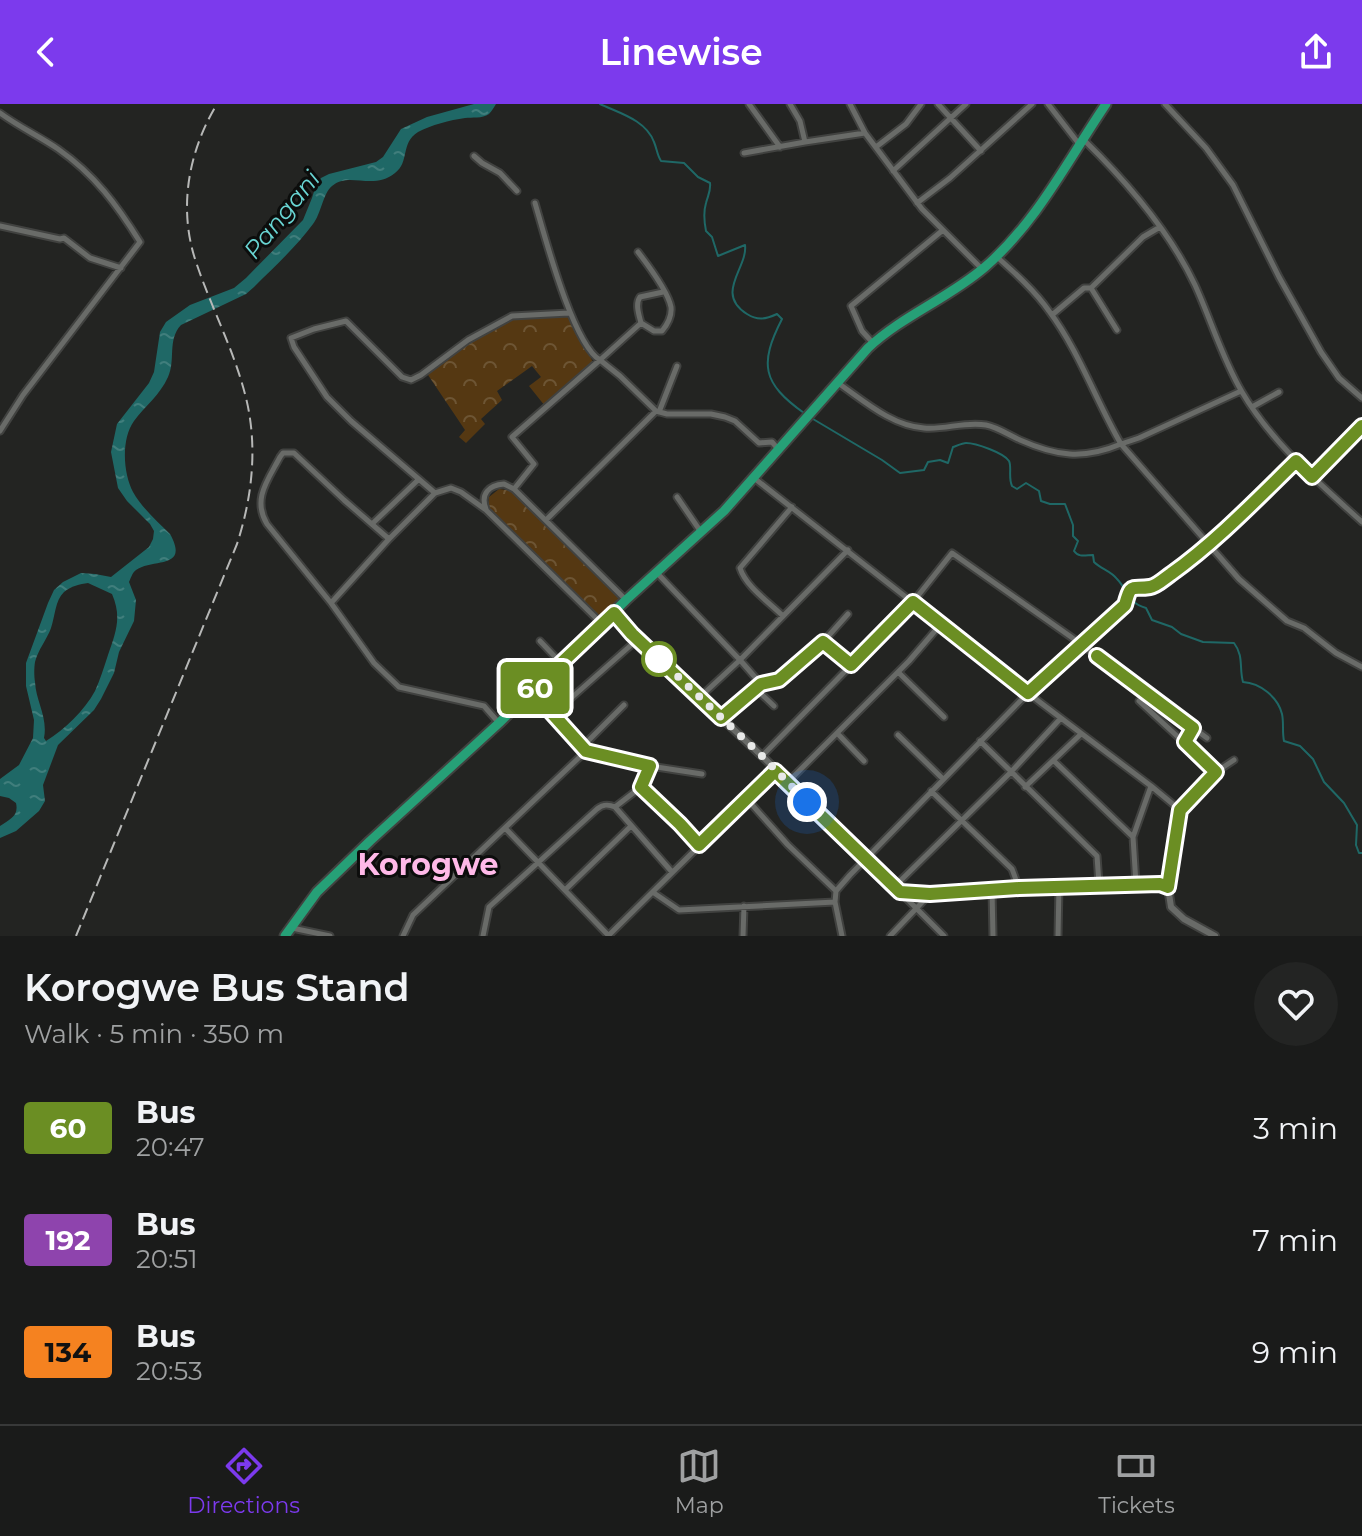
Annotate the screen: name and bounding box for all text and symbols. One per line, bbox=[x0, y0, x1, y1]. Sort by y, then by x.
icon: back bbox=[24, 30, 68, 74]
text: Linewise bbox=[599, 30, 763, 74]
icon: share bbox=[1294, 30, 1338, 74]
water label: Pangani bbox=[237, 164, 326, 265]
unlabelled marker bbox=[642, 642, 676, 676]
line badge: 60 bbox=[499, 662, 571, 714]
text: 60 bbox=[517, 671, 553, 705]
your location bbox=[787, 782, 827, 822]
district label: Korogwe bbox=[357, 846, 499, 883]
button: heart bbox=[1254, 962, 1338, 1046]
text: Korogwe Bus Stand bbox=[24, 964, 410, 1011]
text: Walk · 5 min · 350 m bbox=[24, 1018, 284, 1050]
text: Bus bbox=[136, 1094, 196, 1131]
text: 3 min bbox=[1253, 1110, 1338, 1147]
text: 60 bbox=[50, 1111, 86, 1145]
text: 20:47 bbox=[136, 1131, 205, 1163]
text: Bus bbox=[136, 1206, 196, 1243]
text: 7 min bbox=[1252, 1222, 1338, 1259]
text: 192 bbox=[45, 1223, 91, 1257]
text: 20:51 bbox=[136, 1243, 198, 1275]
text: Bus bbox=[136, 1318, 196, 1355]
text: 9 min bbox=[1252, 1334, 1338, 1371]
text: 134 bbox=[45, 1335, 91, 1369]
text: 20:53 bbox=[136, 1355, 203, 1387]
tab: Directions bbox=[187, 1444, 300, 1519]
tab: Map bbox=[675, 1444, 724, 1519]
tab: Tickets bbox=[1098, 1444, 1175, 1519]

